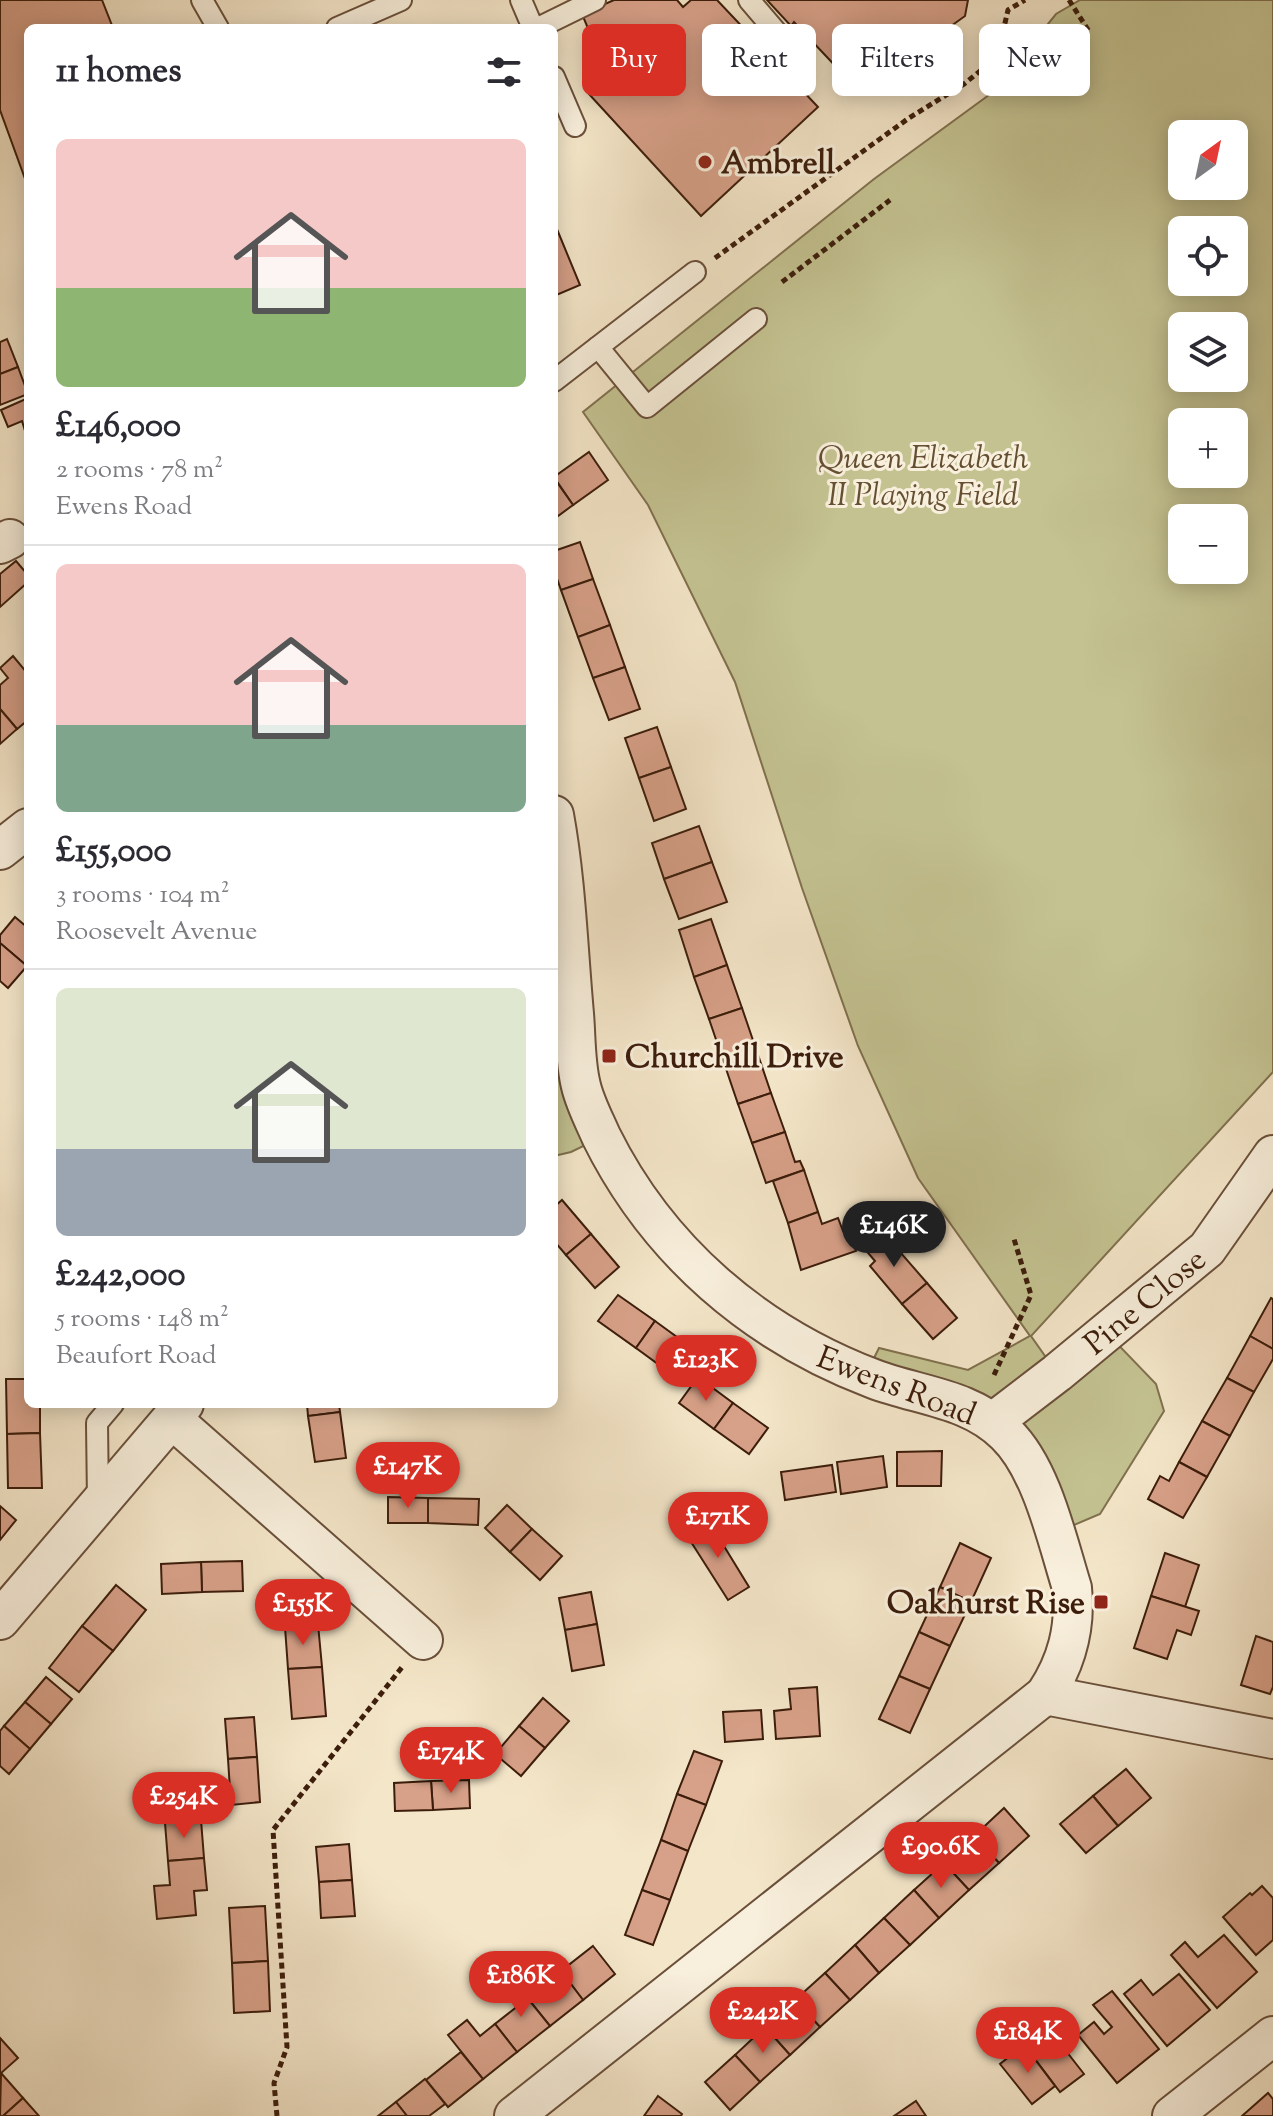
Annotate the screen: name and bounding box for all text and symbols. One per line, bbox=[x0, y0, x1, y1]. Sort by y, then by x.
chip: Buy bbox=[582, 24, 686, 96]
chip: Rent bbox=[702, 24, 816, 96]
chip: Filters bbox=[832, 24, 963, 96]
chip: New bbox=[979, 24, 1090, 96]
text: 11 homes bbox=[56, 48, 182, 97]
icon: filters bbox=[482, 50, 526, 94]
north arrow bbox=[1168, 120, 1248, 200]
map controls bbox=[1168, 120, 1248, 584]
place label: Ambrell bbox=[721, 142, 835, 188]
marker: Ambrell bbox=[696, 153, 714, 171]
icon: home bbox=[219, 191, 363, 335]
button: locate bbox=[1168, 216, 1248, 296]
button: layers bbox=[1168, 312, 1248, 392]
text: £146,000 bbox=[56, 403, 181, 452]
button: + bbox=[1168, 408, 1248, 488]
park label: Queen Elizabeth II Playing Field bbox=[818, 437, 1028, 520]
text: 2 rooms · 78 m² bbox=[56, 452, 223, 489]
text: Ewens Road bbox=[56, 489, 192, 526]
button: − bbox=[1168, 504, 1248, 584]
icon: home bbox=[219, 616, 363, 760]
text: £155,000 bbox=[56, 828, 172, 877]
text: 3 rooms · 104 m² bbox=[56, 877, 230, 914]
text: Roosevelt Avenue bbox=[56, 914, 257, 951]
place label: Churchill Drive bbox=[625, 1036, 844, 1082]
icon: home bbox=[219, 1040, 363, 1184]
marker: Churchill Drive bbox=[600, 1047, 618, 1065]
pin: £146K bbox=[838, 1201, 950, 1269]
text: £146K bbox=[860, 1208, 928, 1245]
street label: Pine Close bbox=[1075, 1239, 1217, 1367]
text: £242,000 bbox=[56, 1252, 185, 1301]
text: 5 rooms · 148 m² bbox=[56, 1301, 229, 1338]
pin: £123K bbox=[650, 1335, 762, 1403]
street label: Ewens Road bbox=[809, 1336, 982, 1439]
text: Beaufort Road bbox=[56, 1338, 216, 1375]
text: £123K bbox=[674, 1342, 738, 1379]
pin: £147K bbox=[352, 1442, 464, 1510]
text: £147K bbox=[374, 1449, 442, 1486]
pin: £171K bbox=[662, 1492, 774, 1560]
text: £171K bbox=[686, 1499, 750, 1536]
pin: £155K bbox=[247, 1579, 359, 1647]
place label: Oakhurst Rise bbox=[887, 1582, 1085, 1628]
text: £155K bbox=[273, 1586, 333, 1623]
marker: Oakhurst Rise bbox=[1092, 1593, 1110, 1611]
pin: £174K bbox=[395, 1727, 507, 1795]
text: £174K bbox=[418, 1734, 484, 1771]
pin: £254K bbox=[128, 1772, 240, 1840]
text: £254K bbox=[150, 1779, 218, 1816]
pin: £90.6K bbox=[876, 1822, 1006, 1890]
text: £90.6K bbox=[902, 1829, 980, 1866]
pin: £186K bbox=[465, 1951, 577, 2019]
text: £186K bbox=[487, 1958, 555, 1995]
pin: £242K bbox=[707, 1987, 819, 2055]
text: £242K bbox=[728, 1994, 798, 2031]
pin: £184K bbox=[972, 2007, 1084, 2075]
text: £184K bbox=[994, 2014, 1062, 2051]

